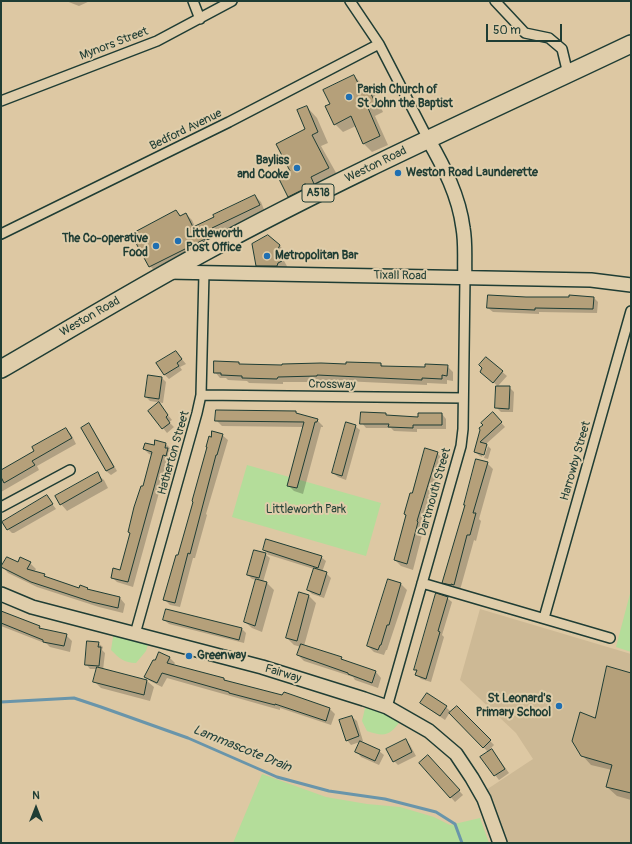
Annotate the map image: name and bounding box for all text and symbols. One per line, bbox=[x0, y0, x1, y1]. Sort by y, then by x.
scale bar bbox=[488, 16, 564, 42]
text: 50 m bbox=[493, 23, 521, 38]
street label: Mynors Street bbox=[78, 24, 150, 64]
place label: Parish Church of St John the Baptist bbox=[357, 83, 453, 111]
marker: Parish Church of St John the Baptist bbox=[344, 92, 354, 102]
street label: Bedford Avenue bbox=[148, 106, 224, 154]
street label: Weston Road bbox=[343, 144, 409, 186]
place label: Bayliss and Cooke bbox=[237, 154, 289, 182]
marker: Bayliss and Cooke bbox=[292, 163, 302, 173]
place label: Weston Road Launderette bbox=[406, 166, 538, 180]
marker: Weston Road Launderette bbox=[393, 168, 403, 178]
road number: A518 bbox=[302, 184, 334, 202]
place label: Littleworth Post Office bbox=[186, 227, 243, 255]
place label: The Co-operative Food bbox=[62, 232, 148, 260]
marker: Littleworth Post Office bbox=[173, 236, 183, 246]
marker: The Co-operative Food bbox=[151, 241, 161, 251]
place label: Metropolitan Bar bbox=[275, 249, 358, 263]
marker: Metropolitan Bar bbox=[262, 251, 272, 261]
street label: Tixall Road bbox=[373, 268, 427, 284]
street label: Weston Road bbox=[57, 294, 123, 340]
street label: Crossway bbox=[308, 377, 356, 393]
street label: Hatherton Street bbox=[155, 409, 193, 497]
street label: Harrowby Street bbox=[558, 420, 594, 502]
street label: Dartmouth Street bbox=[416, 446, 454, 538]
park label: Littleworth Park bbox=[266, 503, 346, 517]
place label: Greenway bbox=[197, 649, 246, 663]
marker: Greenway bbox=[184, 651, 194, 661]
street label: Fairway bbox=[263, 662, 303, 686]
place label: St Leonard's Primary School bbox=[476, 692, 551, 720]
marker: St Leonard's Primary School bbox=[554, 701, 564, 711]
water label: Lammascote Drain bbox=[191, 722, 293, 776]
north arrow bbox=[16, 788, 56, 828]
text: N bbox=[32, 789, 40, 802]

